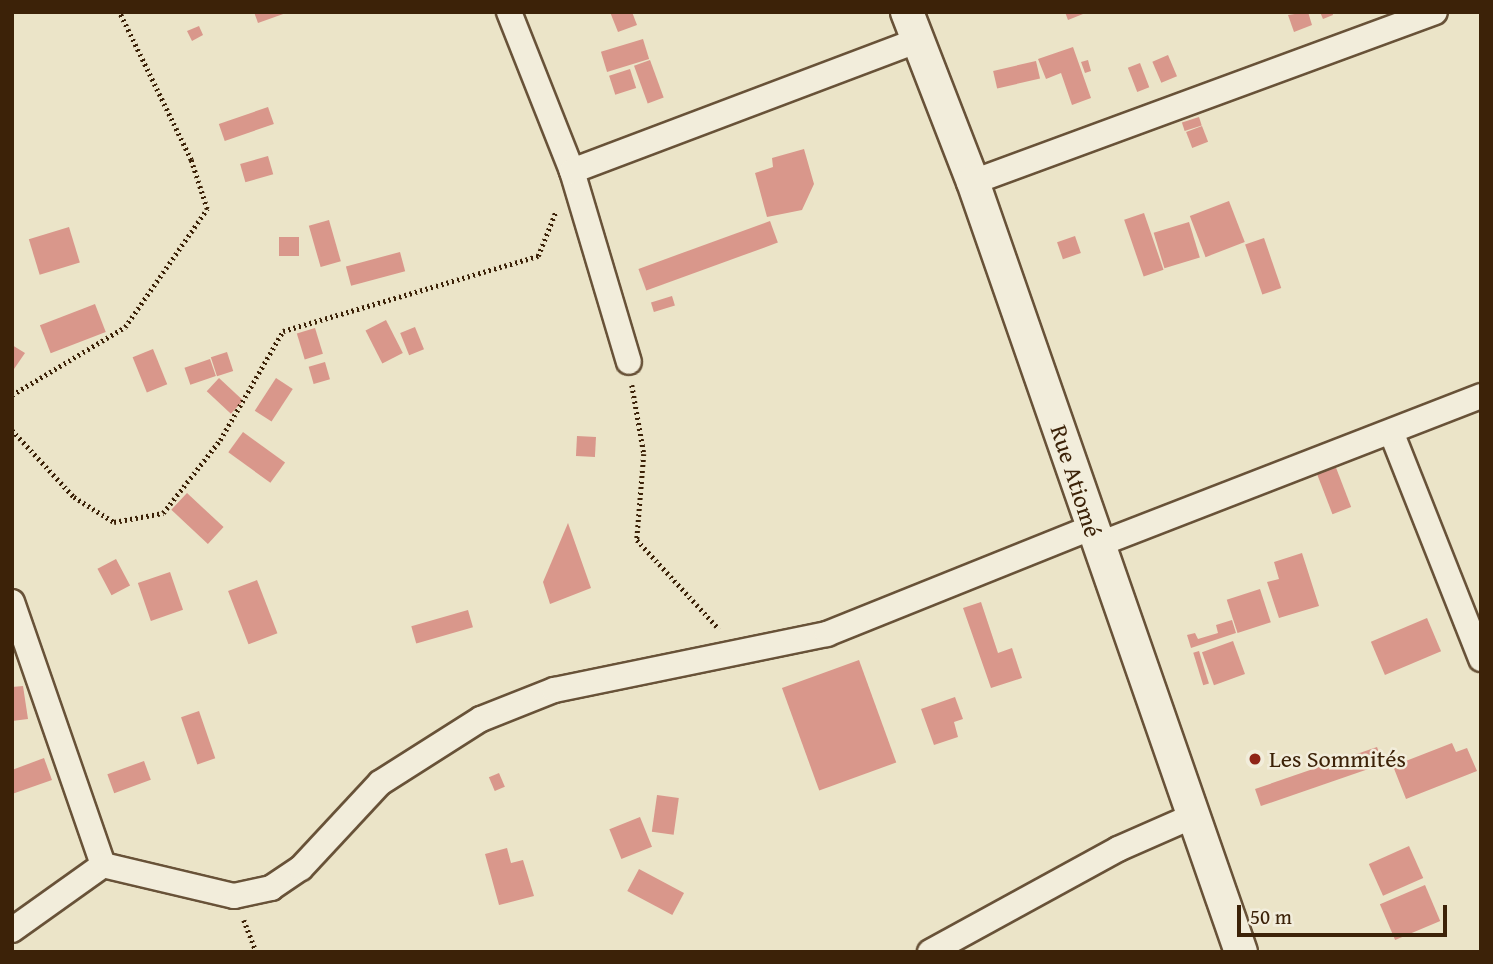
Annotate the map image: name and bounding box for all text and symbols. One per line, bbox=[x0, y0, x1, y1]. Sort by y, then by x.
street label: Rue Atiomé bbox=[1044, 421, 1108, 541]
place label: Les Sommités bbox=[1269, 745, 1406, 773]
marker: Les Sommités bbox=[1247, 751, 1263, 767]
scale bar bbox=[1241, 890, 1451, 934]
text: 50 m bbox=[1250, 901, 1292, 932]

